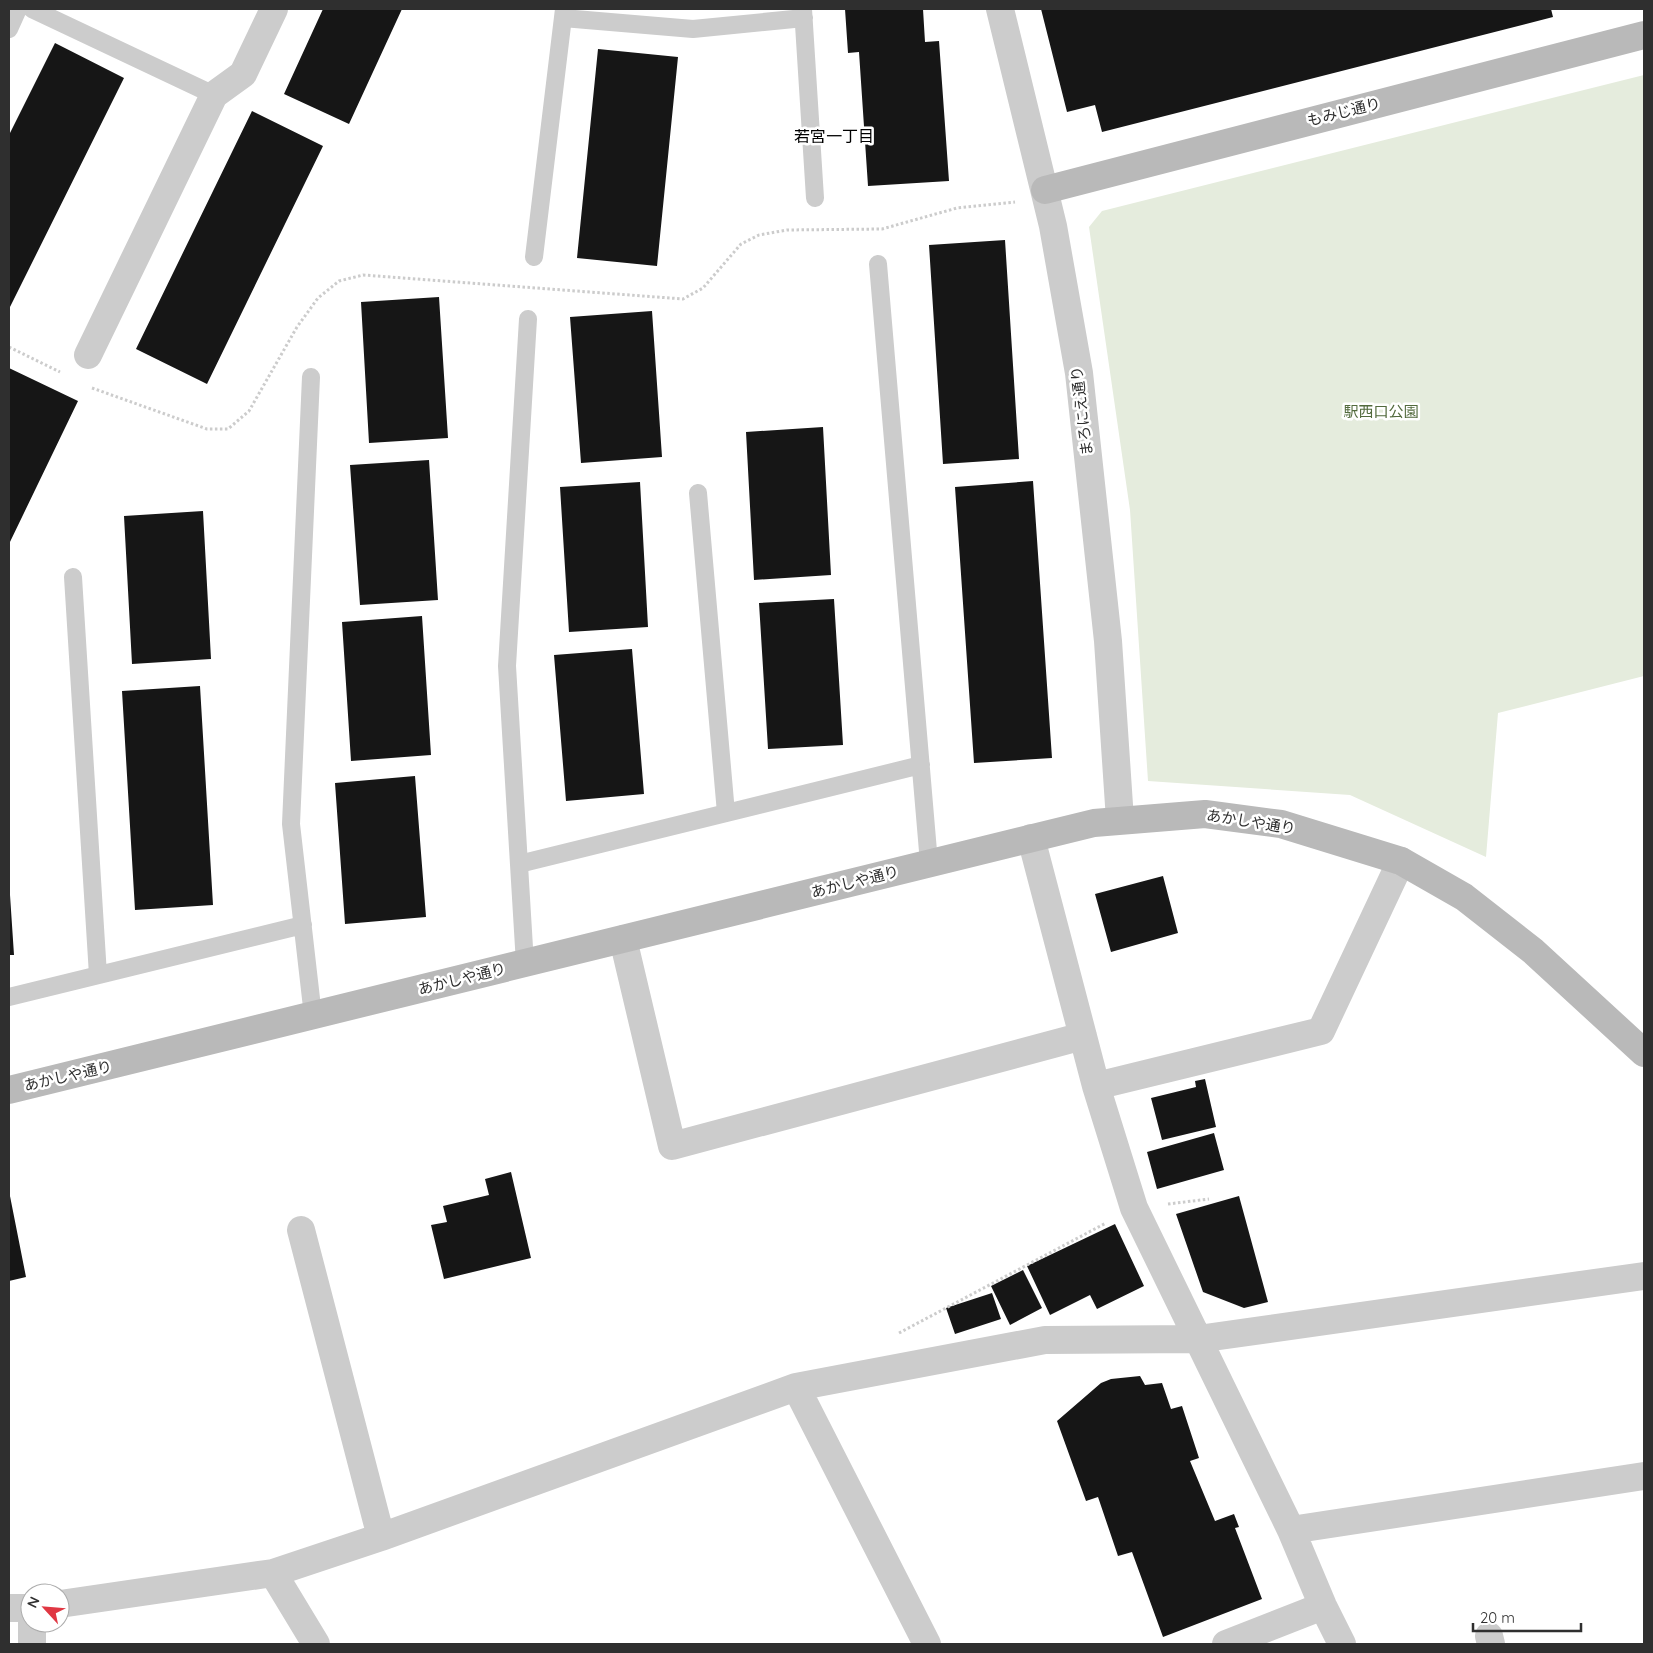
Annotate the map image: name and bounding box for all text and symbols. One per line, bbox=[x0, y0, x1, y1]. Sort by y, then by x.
street label: もみじ通り bbox=[1305, 93, 1383, 130]
district label: 若宮一丁目 bbox=[794, 126, 874, 146]
street label: まろにえ通り bbox=[1067, 365, 1096, 457]
park label: 駅西口公園 bbox=[1343, 402, 1419, 421]
street label: あかしや通り bbox=[1205, 805, 1297, 838]
street label: あかしや通り bbox=[809, 861, 901, 902]
street label: あかしや通り bbox=[416, 958, 508, 999]
street label: あかしや通り bbox=[22, 1056, 114, 1095]
north arrow bbox=[20, 1583, 70, 1633]
text: N bbox=[23, 1594, 44, 1611]
scale bar bbox=[1473, 1600, 1580, 1632]
text: 20 m bbox=[1480, 1608, 1515, 1627]

